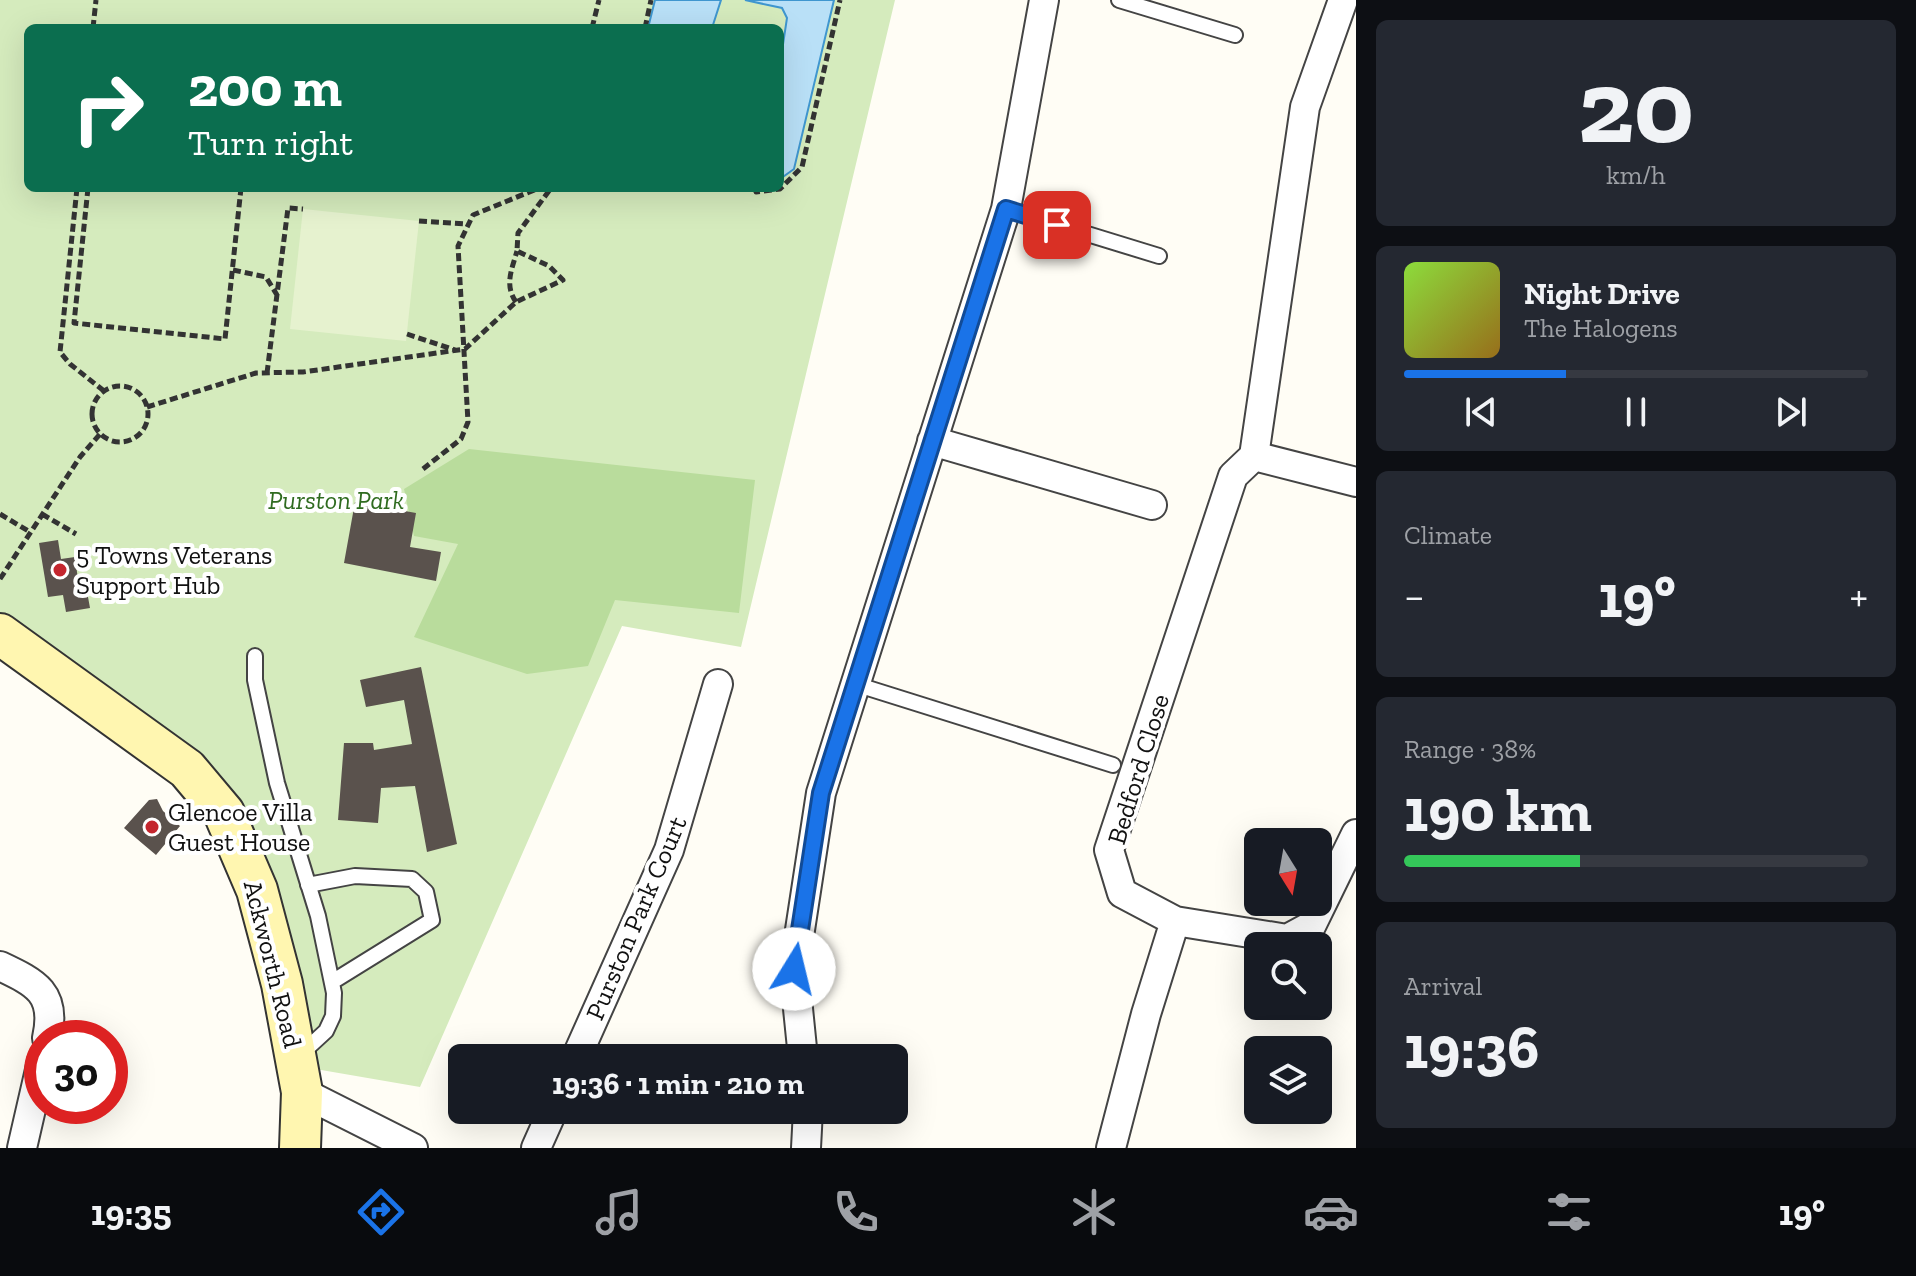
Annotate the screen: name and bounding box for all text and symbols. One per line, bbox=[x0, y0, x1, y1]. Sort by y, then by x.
text: 20 bbox=[1578, 44, 1694, 169]
text: 200 m bbox=[188, 53, 342, 120]
icon: right bbox=[56, 56, 160, 160]
text: Turn right bbox=[188, 121, 353, 164]
text: km/h bbox=[1606, 159, 1666, 191]
pin bbox=[1023, 191, 1091, 259]
icon: arrive bbox=[1035, 203, 1079, 247]
text: Night Drive bbox=[1524, 276, 1680, 312]
text: The Halogens bbox=[1524, 312, 1678, 344]
icon: previous bbox=[1459, 390, 1503, 434]
icon: pause bbox=[1614, 390, 1658, 434]
icon: next bbox=[1769, 390, 1813, 434]
park label: Purston Park bbox=[268, 484, 404, 516]
text: Climate bbox=[1404, 519, 1492, 551]
place label: 5 Towns Veterans Support Hub bbox=[76, 539, 272, 601]
text: 19° bbox=[1598, 560, 1676, 632]
marker: 5 Towns Veterans Support Hub bbox=[51, 561, 69, 579]
text: − bbox=[1404, 569, 1425, 622]
text: + bbox=[1849, 569, 1868, 622]
street label: Bedford Close bbox=[1100, 690, 1176, 848]
text: Range · 38% bbox=[1404, 733, 1536, 765]
text: 190 km bbox=[1404, 774, 1592, 846]
place label: Glencoe Villa Guest House bbox=[168, 796, 313, 858]
street label: Purston Park Court bbox=[579, 811, 694, 1025]
marker: Glencoe Villa Guest House bbox=[143, 818, 161, 836]
north arrow bbox=[1244, 828, 1332, 916]
map controls bbox=[1244, 828, 1332, 1124]
street label: Ackworth Road bbox=[237, 877, 309, 1051]
position arrow bbox=[752, 927, 836, 1011]
button: search bbox=[1244, 932, 1332, 1020]
text: Arrival bbox=[1404, 970, 1482, 1002]
text: 19:36 bbox=[1404, 1011, 1539, 1083]
speed limit sign: 30 bbox=[24, 1020, 128, 1124]
button: layers bbox=[1244, 1036, 1332, 1124]
text: 19:36 · 1 min · 210 m bbox=[552, 1066, 804, 1102]
icon: directions bbox=[353, 1184, 409, 1240]
icon: music bbox=[591, 1184, 647, 1240]
icon: phone bbox=[828, 1184, 884, 1240]
icon: climate bbox=[1066, 1184, 1122, 1240]
icon: car bbox=[1303, 1184, 1359, 1240]
icon: filters bbox=[1541, 1184, 1597, 1240]
text: 19:35 bbox=[91, 1191, 172, 1234]
text: 19° bbox=[1779, 1191, 1825, 1234]

